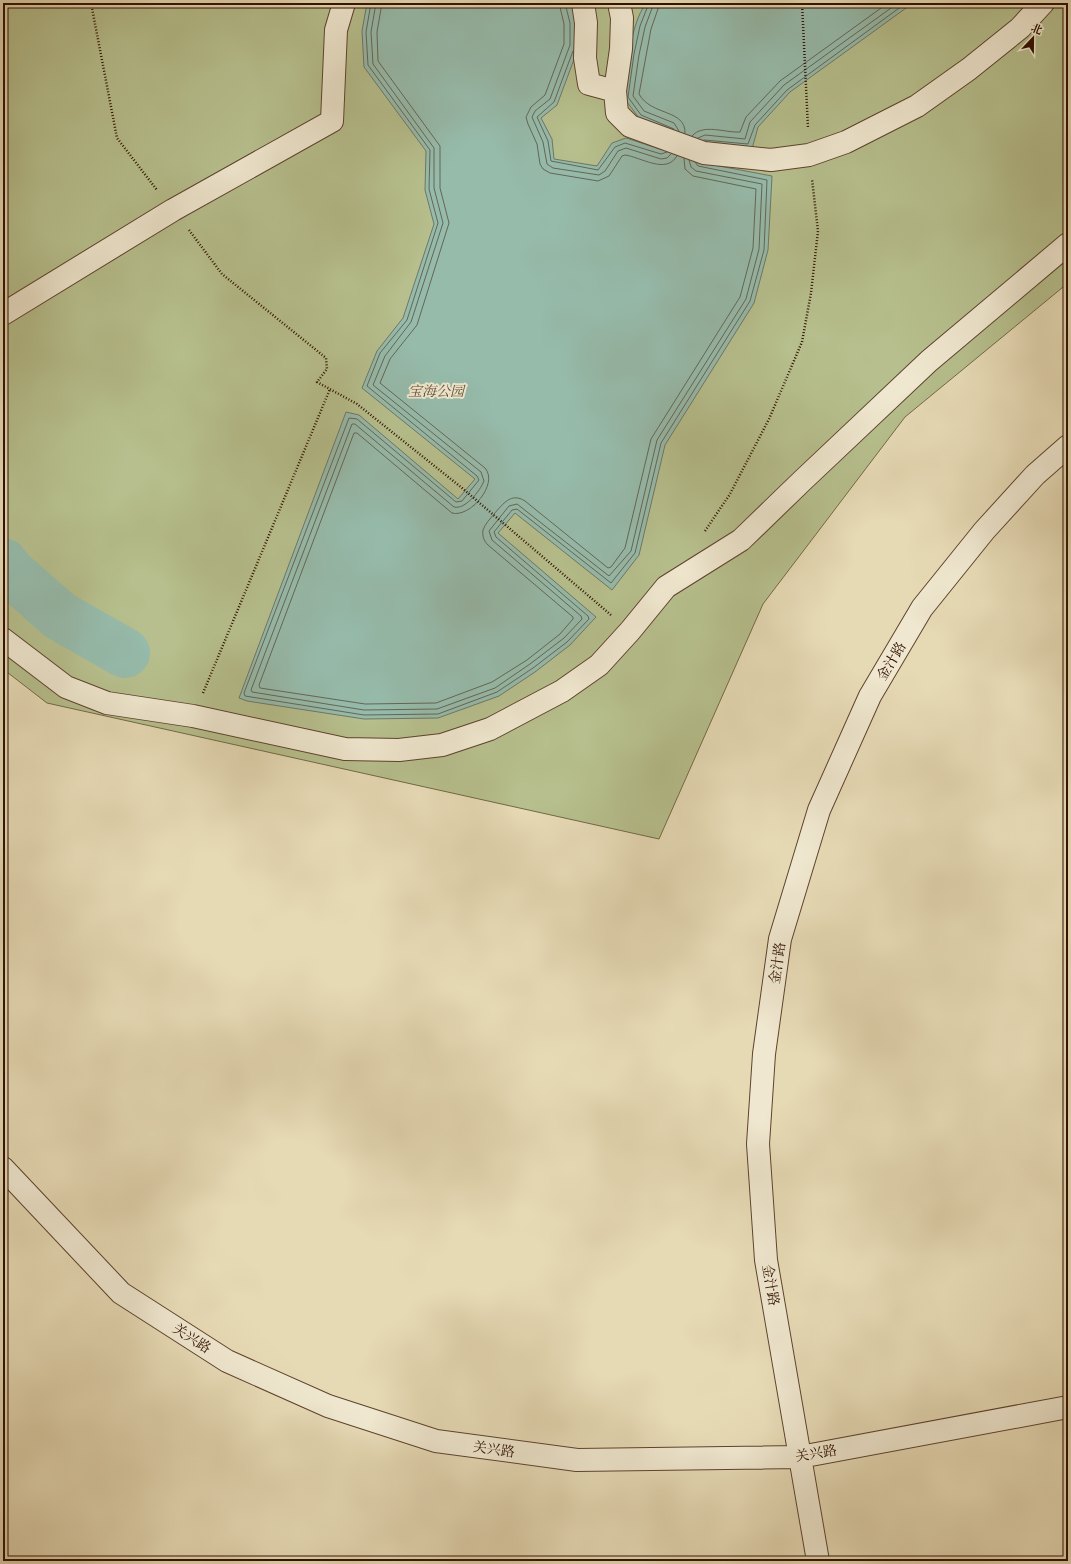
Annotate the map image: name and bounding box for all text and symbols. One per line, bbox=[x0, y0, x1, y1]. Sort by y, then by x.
north arrow bbox=[1013, 18, 1053, 58]
text: 北 bbox=[1029, 20, 1044, 38]
park label: 宝海公园 bbox=[408, 382, 466, 401]
street label: 金汁路 bbox=[872, 638, 910, 684]
street label: 金汁路 bbox=[765, 941, 790, 985]
street label: 金汁路 bbox=[758, 1263, 784, 1307]
street label: 关兴路 bbox=[169, 1319, 215, 1358]
street label: 关兴路 bbox=[472, 1437, 516, 1462]
street label: 关兴路 bbox=[794, 1441, 838, 1466]

